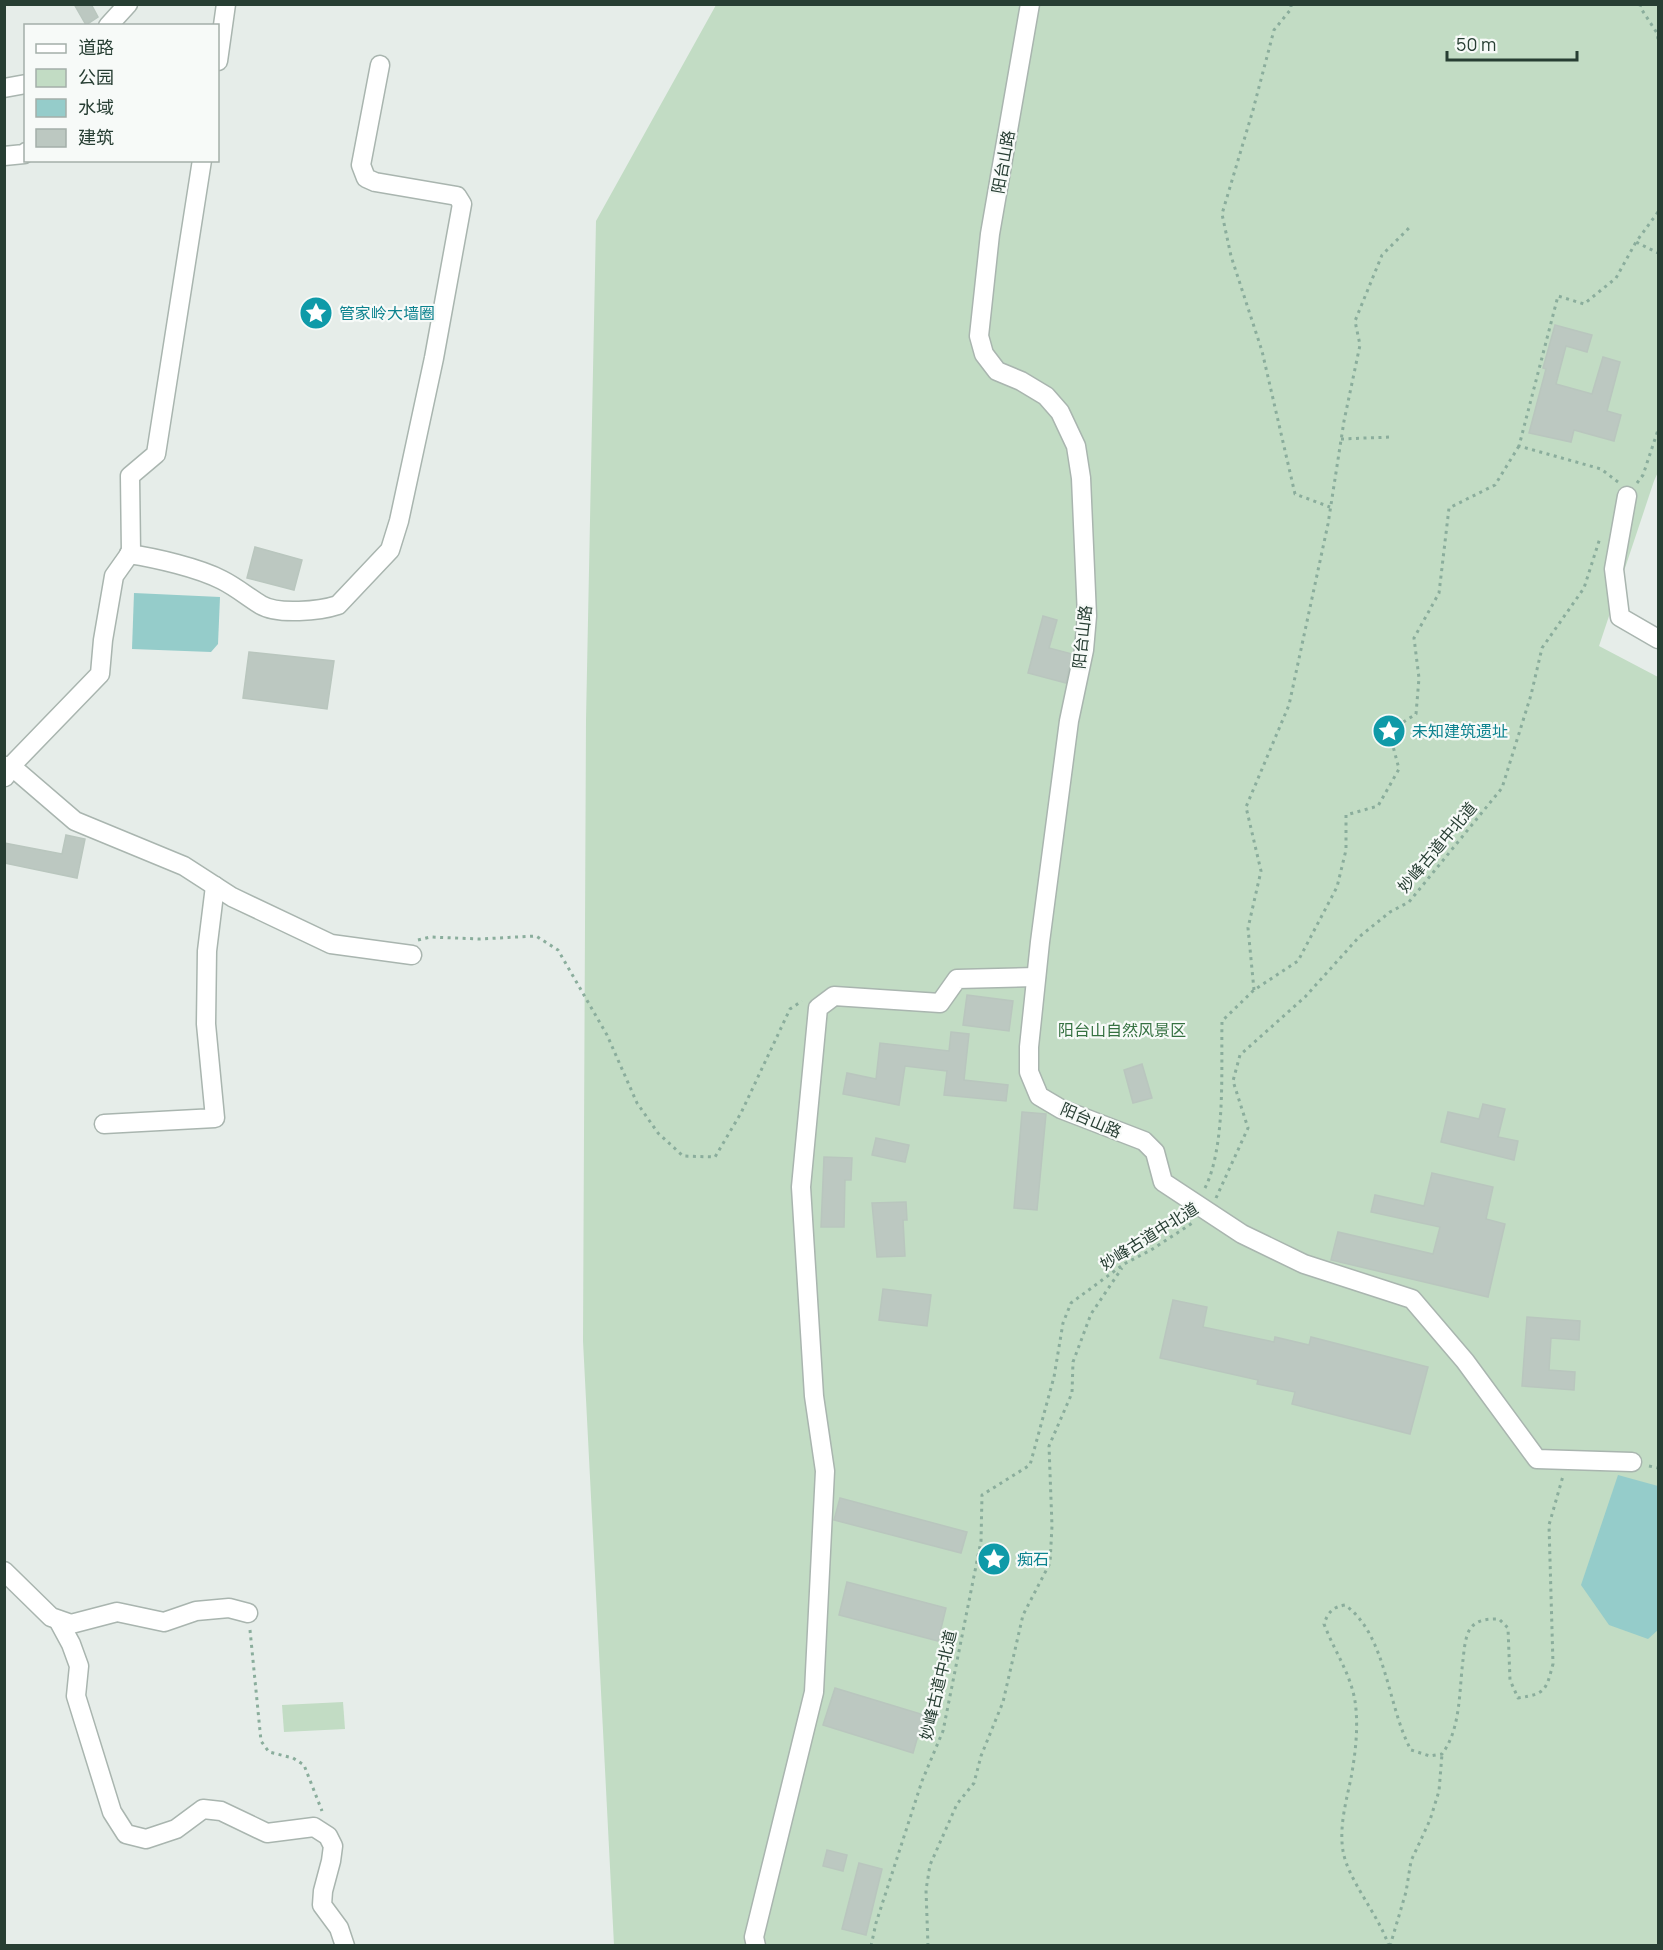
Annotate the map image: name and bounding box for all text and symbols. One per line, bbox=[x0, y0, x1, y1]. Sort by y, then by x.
legend bbox=[24, 24, 219, 162]
scale bar bbox=[1447, 24, 1578, 62]
text: 50 m bbox=[1456, 32, 1496, 56]
text: 道路 bbox=[78, 35, 114, 59]
text: 公园 bbox=[78, 65, 114, 89]
text: 水域 bbox=[78, 95, 114, 119]
text: 建筑 bbox=[78, 125, 114, 149]
street label: 阳台山路 bbox=[987, 129, 1019, 195]
place icon: 管家岭大墙圈 bbox=[298, 295, 334, 331]
place label: 管家岭大墙圈 bbox=[339, 302, 435, 324]
street label: 阳台山路 bbox=[1068, 604, 1096, 670]
place icon: 未知建筑遗址 bbox=[1371, 713, 1407, 749]
place label: 未知建筑遗址 bbox=[1412, 720, 1508, 742]
street label: 妙峰古道中北道 bbox=[1393, 797, 1481, 897]
park label: 阳台山自然风景区 bbox=[1058, 1019, 1186, 1041]
street label: 阳台山路 bbox=[1057, 1097, 1125, 1143]
street label: 妙峰古道中北道 bbox=[1096, 1197, 1202, 1275]
place icon: 痴石 bbox=[976, 1541, 1012, 1577]
place label: 痴石 bbox=[1017, 1548, 1049, 1570]
street label: 妙峰古道中北道 bbox=[915, 1628, 961, 1742]

